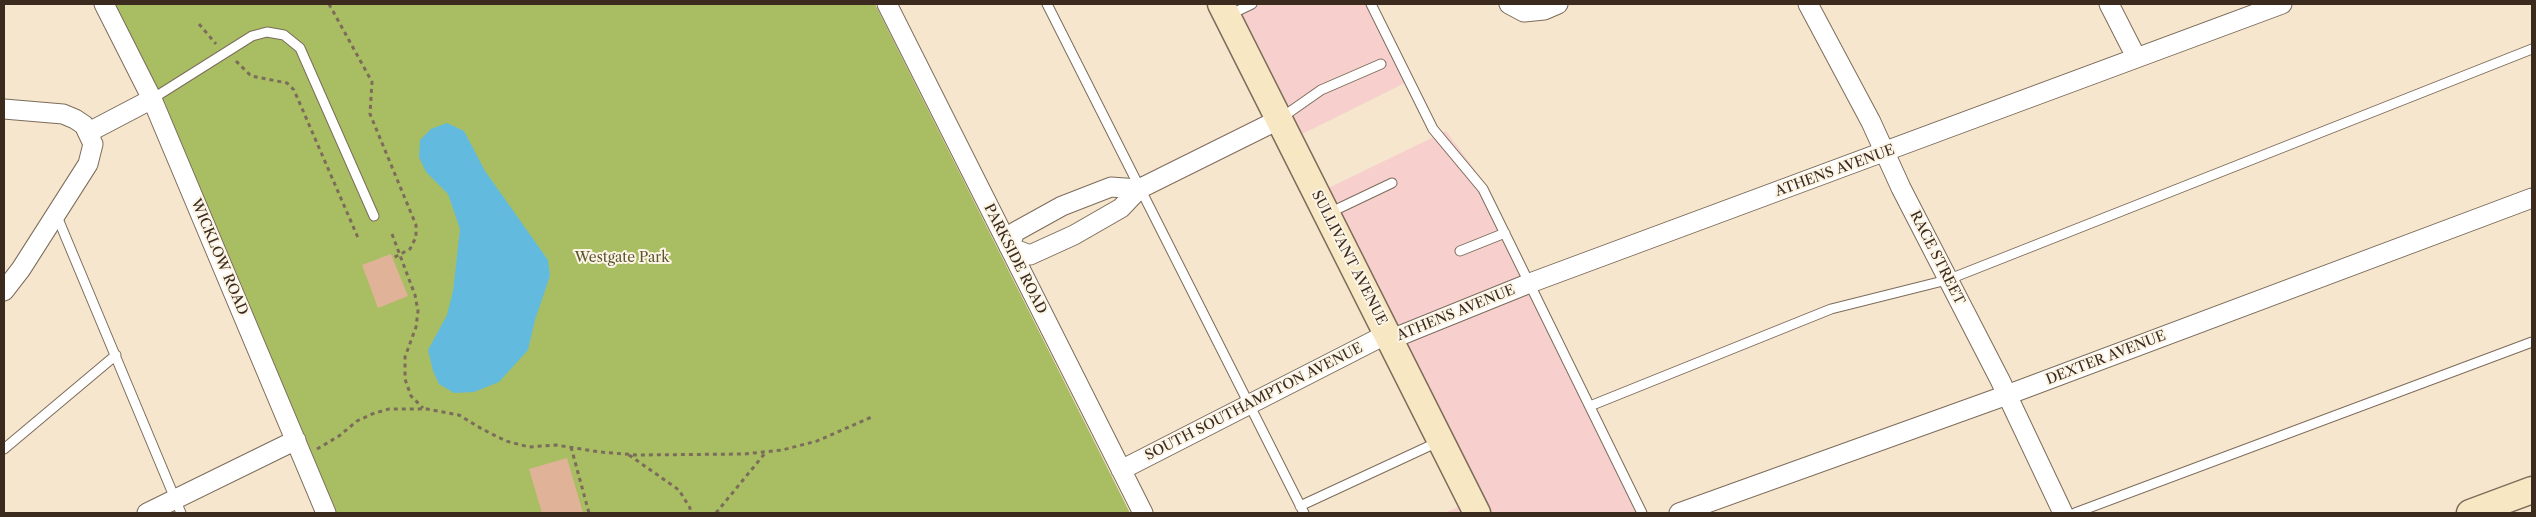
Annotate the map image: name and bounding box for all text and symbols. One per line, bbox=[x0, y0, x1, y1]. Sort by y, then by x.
street label: ATHENS AVENUE bbox=[1773, 142, 1897, 200]
street label: SULLIVANT AVENUE bbox=[1308, 188, 1390, 328]
street label: WICKLOW ROAD bbox=[187, 196, 251, 318]
street label: PARKSIDE ROAD bbox=[980, 201, 1050, 317]
street label: RACE STREET bbox=[1906, 208, 1968, 308]
park label: Westgate Park bbox=[575, 250, 669, 266]
street label: ATHENS AVENUE bbox=[1394, 282, 1518, 344]
street label: DEXTER AVENUE bbox=[2044, 327, 2168, 389]
street label: SOUTH SOUTHAMPTON AVENUE bbox=[1142, 340, 1366, 464]

